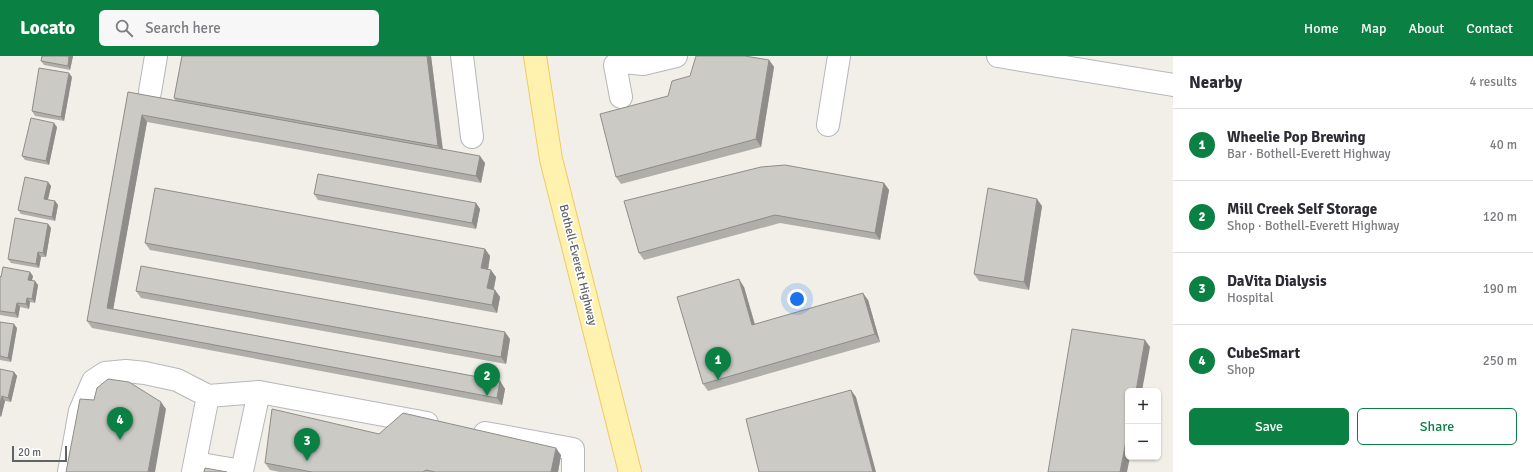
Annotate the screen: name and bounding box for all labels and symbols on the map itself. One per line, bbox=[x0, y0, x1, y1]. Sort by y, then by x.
street label: Bothell-Everett Highway bbox=[556, 203, 600, 328]
your location bbox=[787, 289, 807, 309]
pin: 1 bbox=[705, 347, 731, 380]
pin: 2 bbox=[474, 363, 500, 396]
pin: 4 bbox=[107, 407, 133, 440]
pin: 3 bbox=[294, 428, 320, 461]
scale bar bbox=[12, 444, 67, 463]

